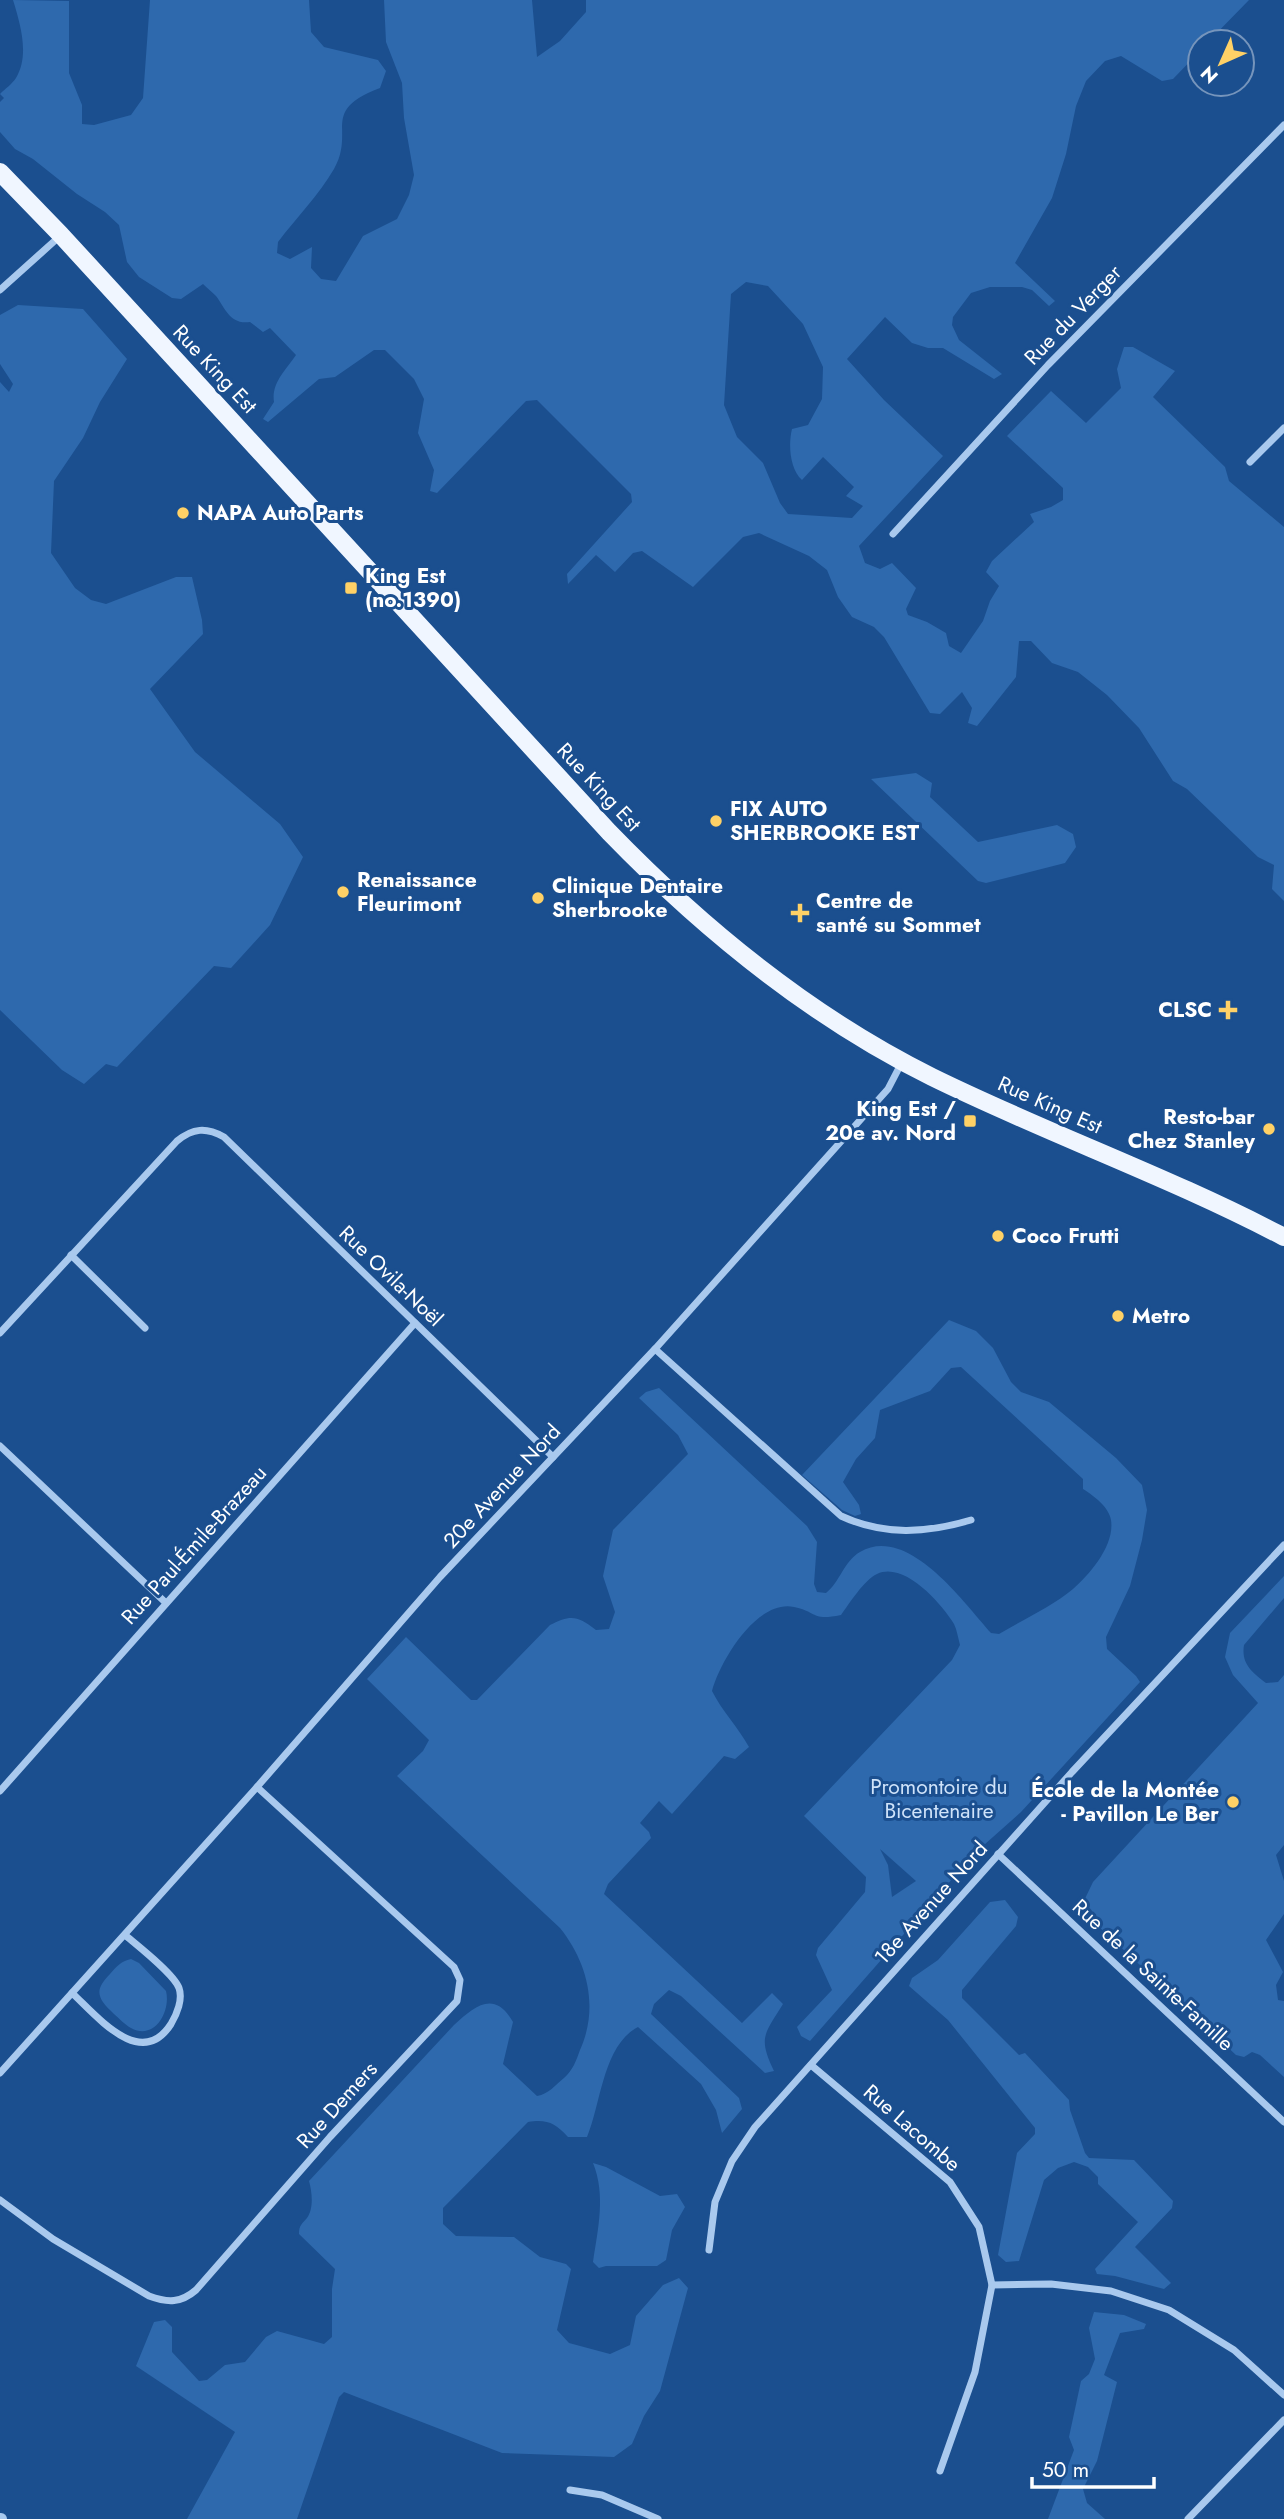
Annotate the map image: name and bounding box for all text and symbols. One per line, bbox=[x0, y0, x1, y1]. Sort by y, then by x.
north arrow bbox=[1186, 28, 1256, 98]
text: N bbox=[1194, 60, 1224, 90]
street label: Rue du Verger bbox=[1017, 258, 1129, 372]
street label: Rue King Est bbox=[166, 318, 264, 420]
place label: NAPA Auto Parts bbox=[197, 498, 364, 528]
marker: NAPA Auto Parts bbox=[175, 505, 191, 521]
place label: King Est (no.1390) bbox=[365, 561, 461, 615]
marker: King Est (no.1390) bbox=[343, 580, 359, 596]
street label: Rue King Est bbox=[550, 736, 648, 838]
place label: FIX AUTO SHERBROOKE EST bbox=[730, 794, 919, 848]
marker: FIX AUTO SHERBROOKE EST bbox=[708, 813, 724, 829]
place label: Renaissance Fleurimont bbox=[357, 865, 477, 919]
place label: Clinique Dentaire Sherbrooke bbox=[552, 871, 723, 925]
marker: Renaissance Fleurimont bbox=[335, 884, 351, 900]
place label: Centre de santé su Sommet bbox=[816, 886, 981, 940]
marker: Clinique Dentaire Sherbrooke bbox=[530, 890, 546, 906]
marker: Centre de santé su Sommet bbox=[790, 903, 810, 923]
place label: CLSC bbox=[1158, 995, 1212, 1025]
marker: CLSC bbox=[1218, 1000, 1238, 1020]
street label: Rue King Est bbox=[993, 1069, 1107, 1141]
place label: King Est / 20e av. Nord bbox=[825, 1094, 956, 1148]
place label: Resto-bar Chez Stanley bbox=[1128, 1102, 1256, 1156]
marker: King Est / 20e av. Nord bbox=[962, 1113, 978, 1129]
marker: Resto-bar Chez Stanley bbox=[1261, 1121, 1277, 1137]
street label: Rue Ovila-Noël bbox=[332, 1219, 450, 1333]
place label: Coco Frutti bbox=[1012, 1221, 1119, 1251]
marker: Coco Frutti bbox=[990, 1228, 1006, 1244]
place label: Metro bbox=[1132, 1301, 1190, 1331]
marker: Metro bbox=[1110, 1308, 1126, 1324]
street label: 20e Avenue Nord bbox=[436, 1417, 568, 1555]
street label: Rue Paul-Émile-Brazeau bbox=[114, 1459, 274, 1631]
park label: Promontoire du Bicentenaire bbox=[870, 1772, 1008, 1826]
place label: École de la Montée - Pavillon Le Ber bbox=[1031, 1775, 1219, 1829]
marker: École de la Montée - Pavillon Le Ber bbox=[1225, 1794, 1241, 1810]
street label: 18e Avenue Nord bbox=[867, 1835, 995, 1971]
street label: Rue de la Sainte-Famille bbox=[1066, 1892, 1240, 2058]
street label: Rue Demers bbox=[290, 2055, 384, 2155]
street label: Rue Lacombe bbox=[857, 2077, 967, 2179]
scale bar bbox=[1032, 2446, 1154, 2490]
text: 50 m bbox=[1042, 2455, 1089, 2485]

